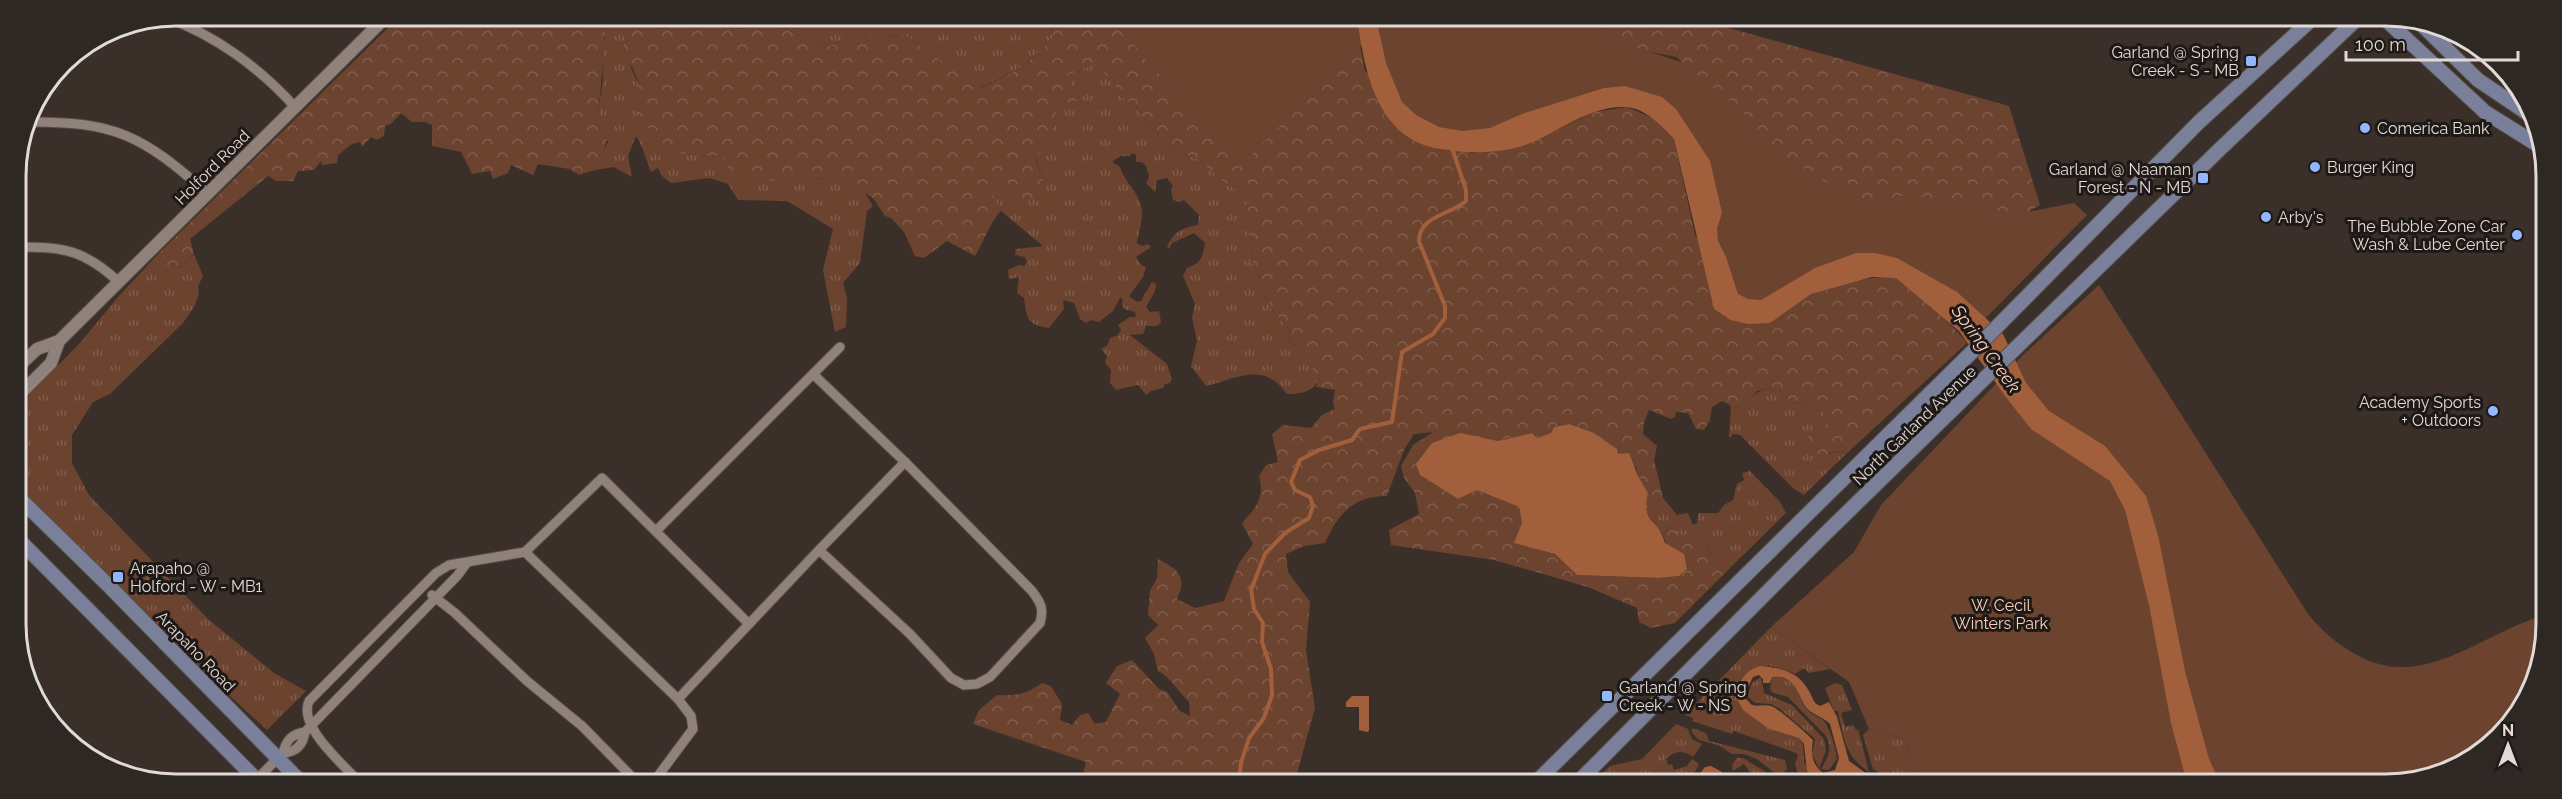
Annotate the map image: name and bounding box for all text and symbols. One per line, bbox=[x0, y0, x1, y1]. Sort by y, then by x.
scale bar bbox=[2346, 24, 2518, 62]
text: 100 m bbox=[2355, 34, 2406, 55]
place label: Garland @ Spring Creek - S - MB bbox=[2111, 43, 2239, 80]
marker: Garland @ Spring Creek - S - MB bbox=[2244, 54, 2258, 68]
place label: Comerica Bank bbox=[2377, 119, 2490, 138]
marker: Comerica Bank bbox=[2358, 121, 2372, 135]
street label: Holford Road bbox=[171, 126, 254, 209]
place label: Burger King bbox=[2327, 158, 2414, 177]
place label: Garland @ Naaman Forest - N - MB bbox=[2049, 160, 2191, 197]
marker: Burger King bbox=[2308, 160, 2322, 174]
marker: Garland @ Naaman Forest - N - MB bbox=[2196, 171, 2210, 185]
place label: Arby's bbox=[2278, 208, 2324, 227]
marker: Arby's bbox=[2259, 210, 2273, 224]
place label: The Bubble Zone Car Wash & Lube Center bbox=[2347, 217, 2505, 254]
marker: The Bubble Zone Car Wash & Lube Center bbox=[2510, 228, 2524, 242]
water label: Spring Creek bbox=[1947, 300, 2025, 397]
street label: North Garland Avenue bbox=[1849, 362, 1980, 489]
place label: Academy Sports + Outdoors bbox=[2359, 393, 2481, 430]
marker: Academy Sports + Outdoors bbox=[2486, 404, 2500, 418]
place label: Arapaho @ Holford - W - MB1 bbox=[130, 559, 263, 596]
marker: Arapaho @ Holford - W - MB1 bbox=[111, 570, 125, 584]
park label: W. Cecil Winters Park bbox=[1954, 596, 2049, 633]
street label: Arapaho Road bbox=[152, 607, 239, 696]
place label: Garland @ Spring Creek - W - NS bbox=[1619, 678, 1747, 715]
marker: Garland @ Spring Creek - W - NS bbox=[1600, 689, 1614, 703]
north arrow bbox=[2478, 715, 2538, 775]
text: N bbox=[2502, 721, 2514, 740]

